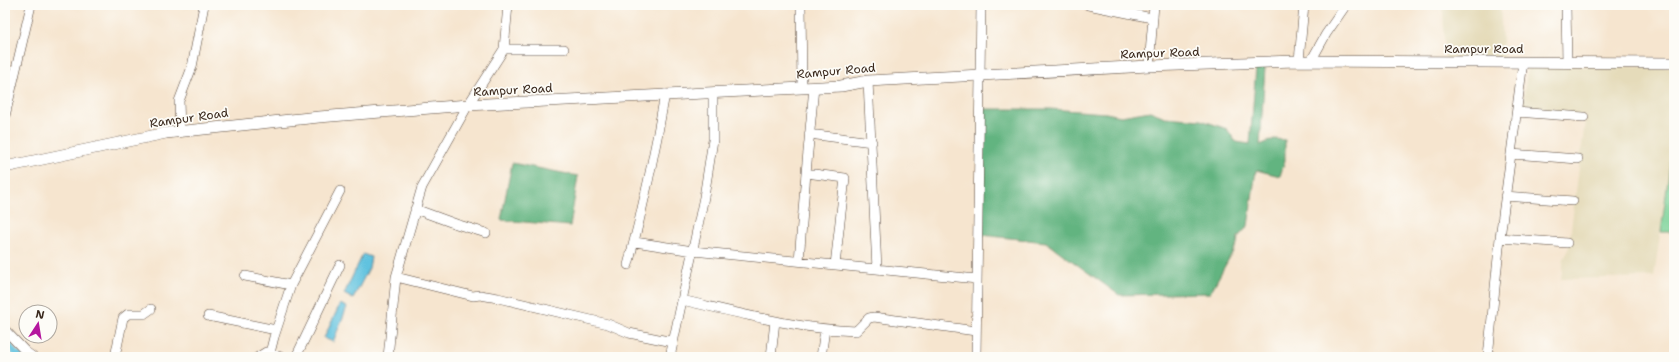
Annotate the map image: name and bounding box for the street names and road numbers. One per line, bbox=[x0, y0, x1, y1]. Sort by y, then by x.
street label: Rampur Road bbox=[1444, 41, 1524, 57]
street label: Rampur Road bbox=[1120, 44, 1200, 62]
street label: Rampur Road bbox=[796, 60, 877, 82]
street label: Rampur Road bbox=[473, 80, 553, 100]
street label: Rampur Road bbox=[149, 105, 230, 131]

